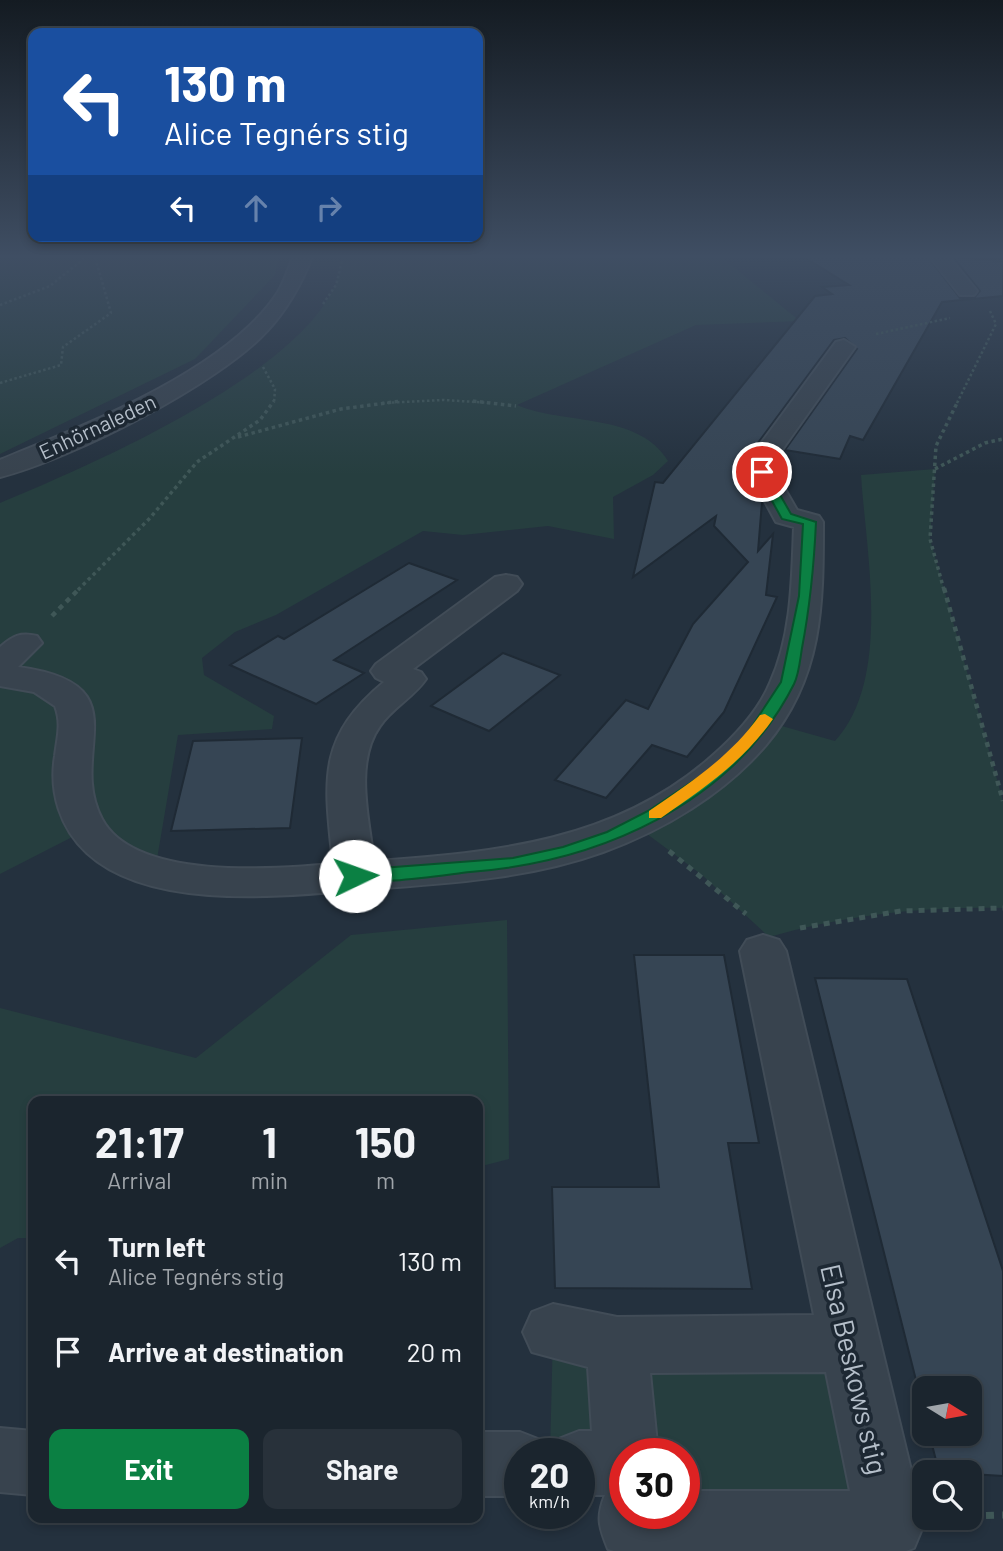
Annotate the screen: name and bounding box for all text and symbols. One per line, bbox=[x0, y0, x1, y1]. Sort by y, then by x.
text: 130 m bbox=[164, 53, 286, 112]
icon: left bbox=[49, 56, 140, 147]
text: Alice Tegnérs stig bbox=[164, 113, 409, 151]
icon: left bbox=[164, 189, 202, 227]
icon: ahead bbox=[237, 189, 275, 227]
icon: right bbox=[310, 189, 348, 227]
street label: Enhörnaleden bbox=[35, 388, 159, 464]
pin bbox=[732, 442, 792, 502]
icon: arrive bbox=[743, 453, 781, 491]
position arrow bbox=[318, 839, 392, 913]
text: 21:17 bbox=[95, 1116, 184, 1166]
text: 1 bbox=[262, 1116, 277, 1166]
text: 150 bbox=[355, 1116, 416, 1166]
text: Arrival bbox=[107, 1166, 171, 1194]
text: min bbox=[251, 1166, 288, 1194]
text: m bbox=[376, 1166, 395, 1194]
text: Turn left bbox=[108, 1231, 206, 1262]
icon: left bbox=[49, 1242, 87, 1280]
text: 130 m bbox=[398, 1245, 462, 1276]
street label: Elsa Beskows stig bbox=[814, 1261, 896, 1477]
text: Alice Tegnérs stig bbox=[108, 1262, 284, 1290]
icon: arrive bbox=[49, 1333, 87, 1371]
text: Arrive at destination bbox=[108, 1336, 344, 1367]
text: 20 m bbox=[407, 1336, 462, 1367]
north arrow bbox=[912, 1376, 982, 1446]
map controls bbox=[912, 1376, 982, 1530]
button: Exit bbox=[49, 1429, 249, 1509]
button: Share bbox=[263, 1429, 462, 1509]
speed limit sign: 30 bbox=[609, 1438, 700, 1529]
text: 20 bbox=[530, 1453, 569, 1495]
button: search bbox=[912, 1460, 982, 1530]
text: km/h bbox=[529, 1490, 570, 1512]

